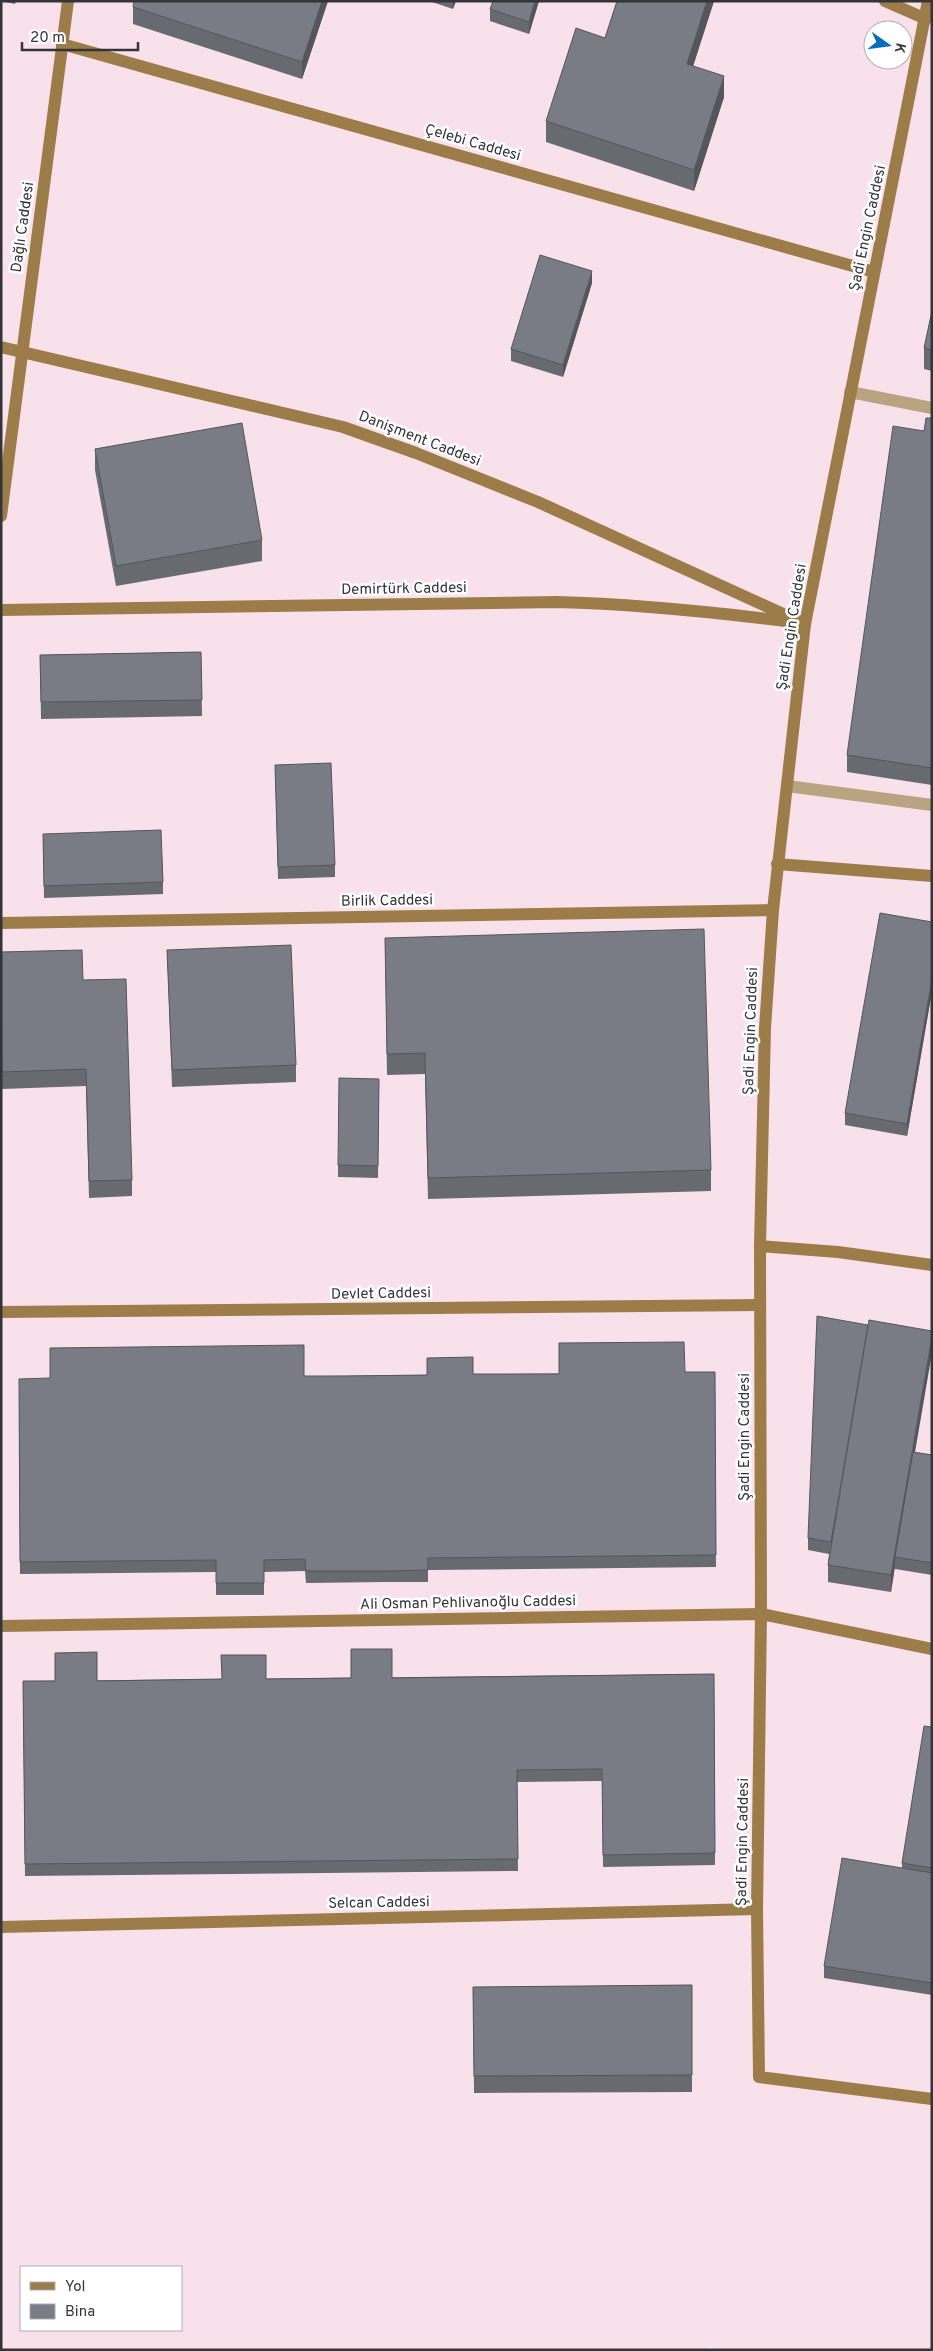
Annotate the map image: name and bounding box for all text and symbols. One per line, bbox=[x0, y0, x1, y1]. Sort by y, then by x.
scale bar bbox=[22, 20, 139, 52]
north arrow bbox=[863, 20, 913, 70]
text: 20 m bbox=[30, 29, 65, 48]
text: K bbox=[890, 41, 909, 55]
street label: Çelebi Caddesi bbox=[422, 121, 523, 166]
street label: Şadi Engin Caddesi bbox=[846, 164, 891, 293]
street label: Dağlı Caddesi bbox=[8, 181, 39, 274]
street label: Danişment Caddesi bbox=[356, 407, 483, 471]
street label: Şadi Engin Caddesi bbox=[773, 562, 812, 692]
street label: Demirtürk Caddesi bbox=[341, 579, 467, 600]
street label: Birlik Caddesi bbox=[341, 891, 433, 912]
street label: Şadi Engin Caddesi bbox=[740, 967, 763, 1095]
street label: Devlet Caddesi bbox=[331, 1284, 431, 1305]
street label: Şadi Engin Caddesi bbox=[736, 1373, 755, 1501]
street label: Ali Osman Pehlivanoğlu Caddesi bbox=[360, 1592, 576, 1615]
street label: Şadi Engin Caddesi bbox=[733, 1778, 754, 1906]
street label: Selcan Caddesi bbox=[328, 1893, 430, 1914]
legend bbox=[20, 2266, 182, 2331]
text: Yol bbox=[65, 2278, 86, 2297]
text: Bina bbox=[65, 2303, 95, 2322]

